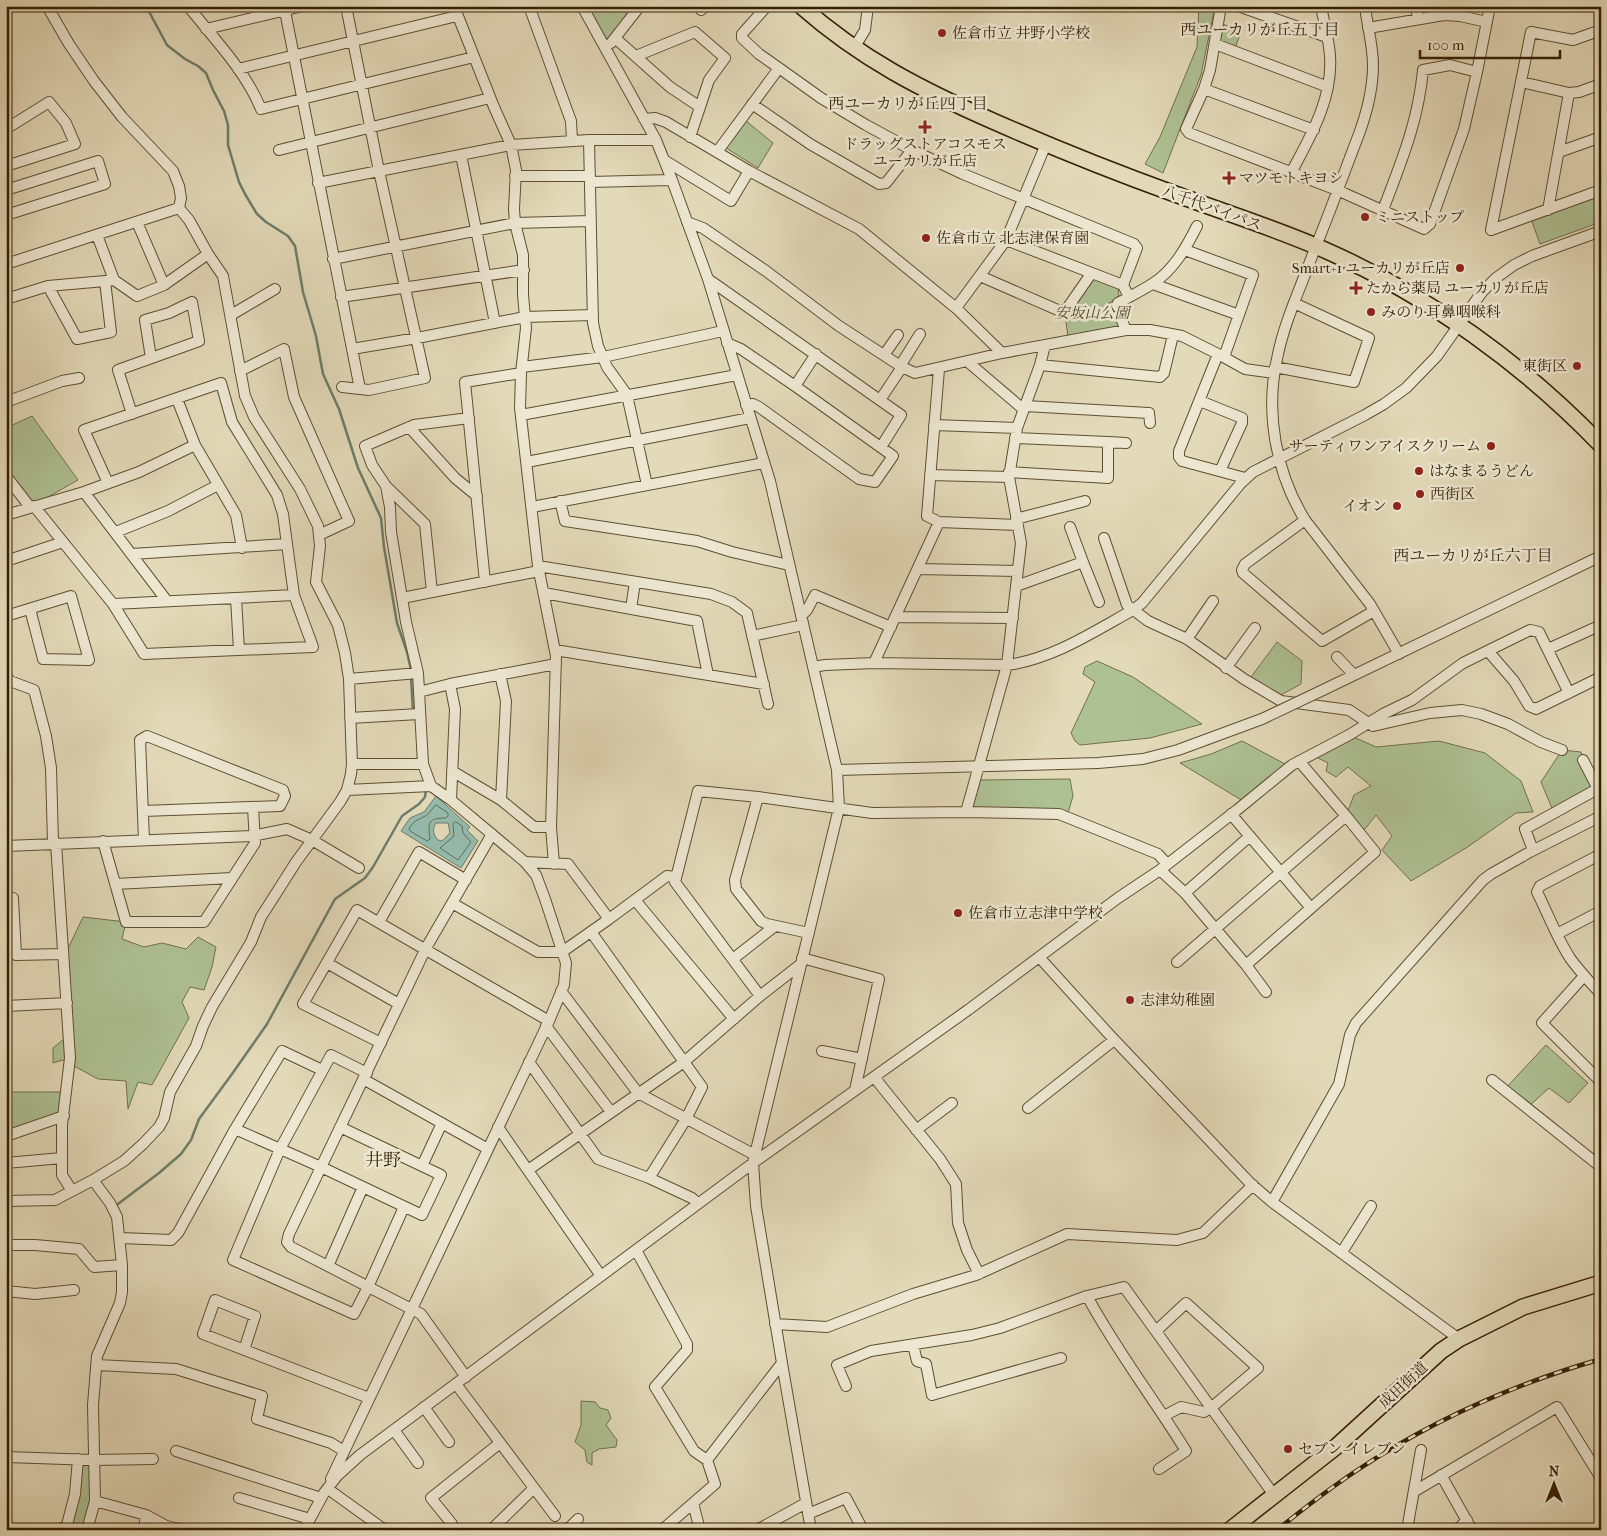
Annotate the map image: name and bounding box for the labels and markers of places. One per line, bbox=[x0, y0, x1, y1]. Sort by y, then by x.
place label: 佐倉市立 井野小学校 bbox=[952, 24, 1090, 42]
marker: 佐倉市立 井野小学校 bbox=[936, 27, 948, 39]
marker: ドラッグストアコスモス ユーカリが丘店 bbox=[919, 121, 931, 133]
place label: ドラッグストアコスモス ユーカリが丘店 bbox=[843, 135, 1007, 170]
place label: マツモトキヨシ bbox=[1239, 169, 1344, 187]
marker: マツモトキヨシ bbox=[1223, 172, 1235, 184]
place label: ミニストップ bbox=[1375, 208, 1465, 226]
marker: ミニストップ bbox=[1359, 211, 1371, 223]
place label: 佐倉市立 北志津保育園 bbox=[936, 229, 1089, 247]
marker: 佐倉市立 北志津保育園 bbox=[920, 232, 932, 244]
place label: Smart+1 ユーカリが丘店 bbox=[1292, 259, 1450, 277]
marker: Smart+1 ユーカリが丘店 bbox=[1454, 262, 1466, 274]
place label: たから薬局 ユーカリが丘店 bbox=[1366, 279, 1549, 297]
marker: たから薬局 ユーカリが丘店 bbox=[1350, 282, 1362, 294]
place label: みのり耳鼻咽喉科 bbox=[1381, 303, 1501, 321]
marker: みのり耳鼻咽喉科 bbox=[1365, 306, 1377, 318]
place label: 東街区 bbox=[1522, 357, 1567, 375]
marker: 東街区 bbox=[1571, 360, 1583, 372]
place label: サーティワンアイスクリーム bbox=[1289, 437, 1481, 455]
marker: サーティワンアイスクリーム bbox=[1485, 440, 1497, 452]
place label: はなまるうどん bbox=[1429, 462, 1534, 480]
marker: はなまるうどん bbox=[1413, 465, 1425, 477]
place label: 西街区 bbox=[1430, 485, 1475, 503]
marker: 西街区 bbox=[1414, 488, 1426, 500]
place label: イオン bbox=[1342, 497, 1387, 515]
marker: イオン bbox=[1391, 500, 1403, 512]
place label: 佐倉市立志津中学校 bbox=[968, 904, 1103, 922]
marker: 佐倉市立志津中学校 bbox=[952, 907, 964, 919]
place label: 志津幼稚園 bbox=[1140, 991, 1215, 1009]
marker: 志津幼稚園 bbox=[1124, 994, 1136, 1006]
place label: セブン-イレブン bbox=[1298, 1440, 1406, 1458]
marker: セブン-イレブン bbox=[1282, 1443, 1294, 1455]

